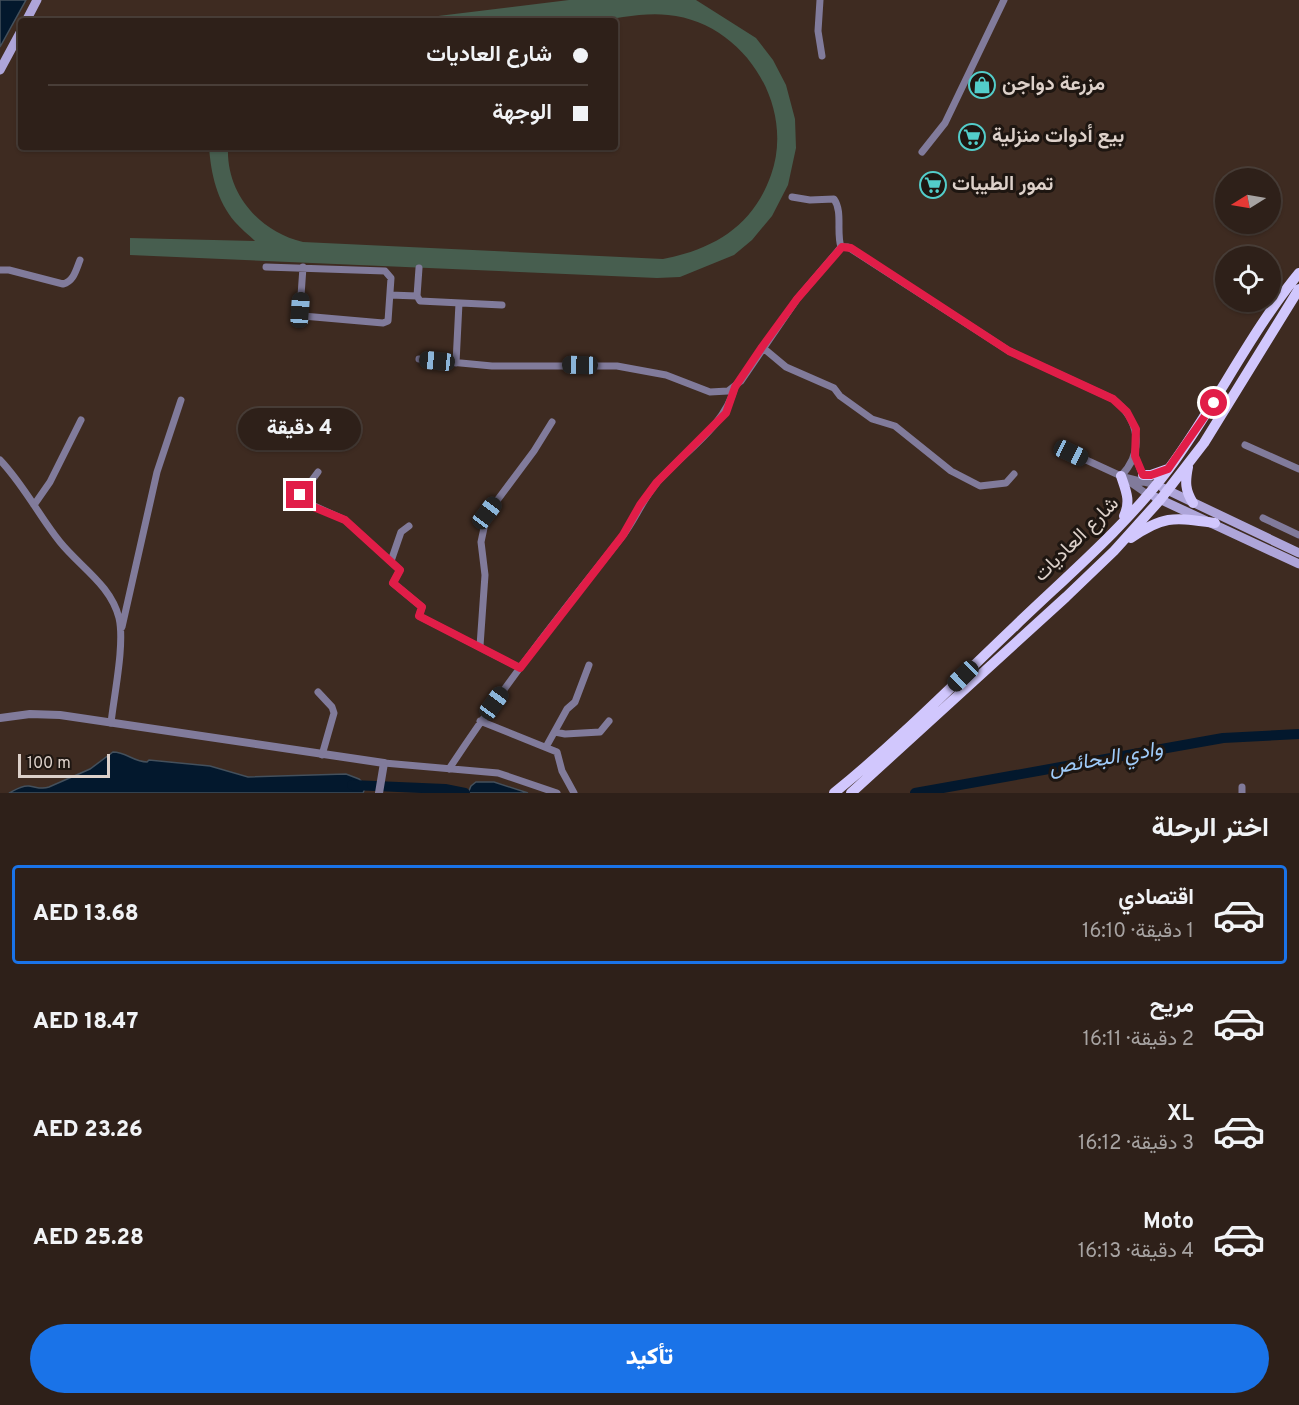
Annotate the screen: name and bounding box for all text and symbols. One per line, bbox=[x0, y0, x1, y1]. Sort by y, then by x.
text: شارع العاديات bbox=[426, 42, 552, 69]
shop icon: مزرعة دواجن bbox=[967, 70, 997, 100]
place label: مزرعة دواجن bbox=[1002, 72, 1105, 98]
text: الوجهة bbox=[492, 100, 552, 127]
supermarket icon: بيع أدوات منزلية bbox=[957, 122, 987, 152]
place label: بيع أدوات منزلية bbox=[992, 124, 1124, 150]
north arrow bbox=[1215, 168, 1281, 234]
map controls bbox=[1215, 168, 1281, 312]
supermarket icon: تمور الطيبات bbox=[918, 170, 948, 200]
place label: تمور الطيبات bbox=[952, 172, 1053, 198]
button: locate bbox=[1215, 246, 1281, 312]
car bbox=[290, 291, 310, 329]
car bbox=[418, 350, 456, 372]
car bbox=[562, 356, 598, 374]
route start bbox=[1200, 389, 1227, 416]
callout: 4 دقيقة bbox=[238, 408, 362, 450]
text: 4 دقيقة bbox=[267, 416, 332, 442]
car bbox=[1051, 437, 1091, 469]
route end bbox=[286, 481, 313, 508]
street label: شارع العاديات bbox=[1029, 492, 1125, 588]
car bbox=[469, 493, 505, 533]
car bbox=[944, 657, 982, 695]
car bbox=[476, 683, 512, 723]
water label: وادي البحائص bbox=[1047, 736, 1166, 784]
scale bar bbox=[18, 751, 110, 778]
text: 100 m bbox=[27, 754, 71, 774]
text: اختر الرحلة bbox=[1152, 812, 1269, 846]
text: اقتصادي bbox=[1118, 885, 1194, 912]
icon: car bbox=[1212, 888, 1266, 942]
text: AED 13.68 bbox=[33, 901, 139, 928]
text: 1 دقيقة · 16:10 bbox=[1082, 919, 1194, 945]
text: مريح bbox=[1150, 993, 1194, 1020]
icon: car bbox=[1212, 996, 1266, 1050]
text: AED 18.47 bbox=[33, 1009, 138, 1036]
text: 2 دقيقة · 16:11 bbox=[1083, 1027, 1194, 1053]
text: XL bbox=[1167, 1101, 1194, 1128]
icon: car bbox=[1212, 1104, 1266, 1158]
text: AED 23.26 bbox=[33, 1117, 143, 1144]
text: 3 دقيقة · 16:12 bbox=[1078, 1131, 1194, 1157]
text: Moto bbox=[1143, 1209, 1194, 1236]
icon: car bbox=[1212, 1212, 1266, 1266]
text: AED 25.28 bbox=[33, 1225, 144, 1252]
text: 4 دقيقة · 16:13 bbox=[1078, 1239, 1194, 1265]
button: تأكيد bbox=[30, 1324, 1269, 1393]

